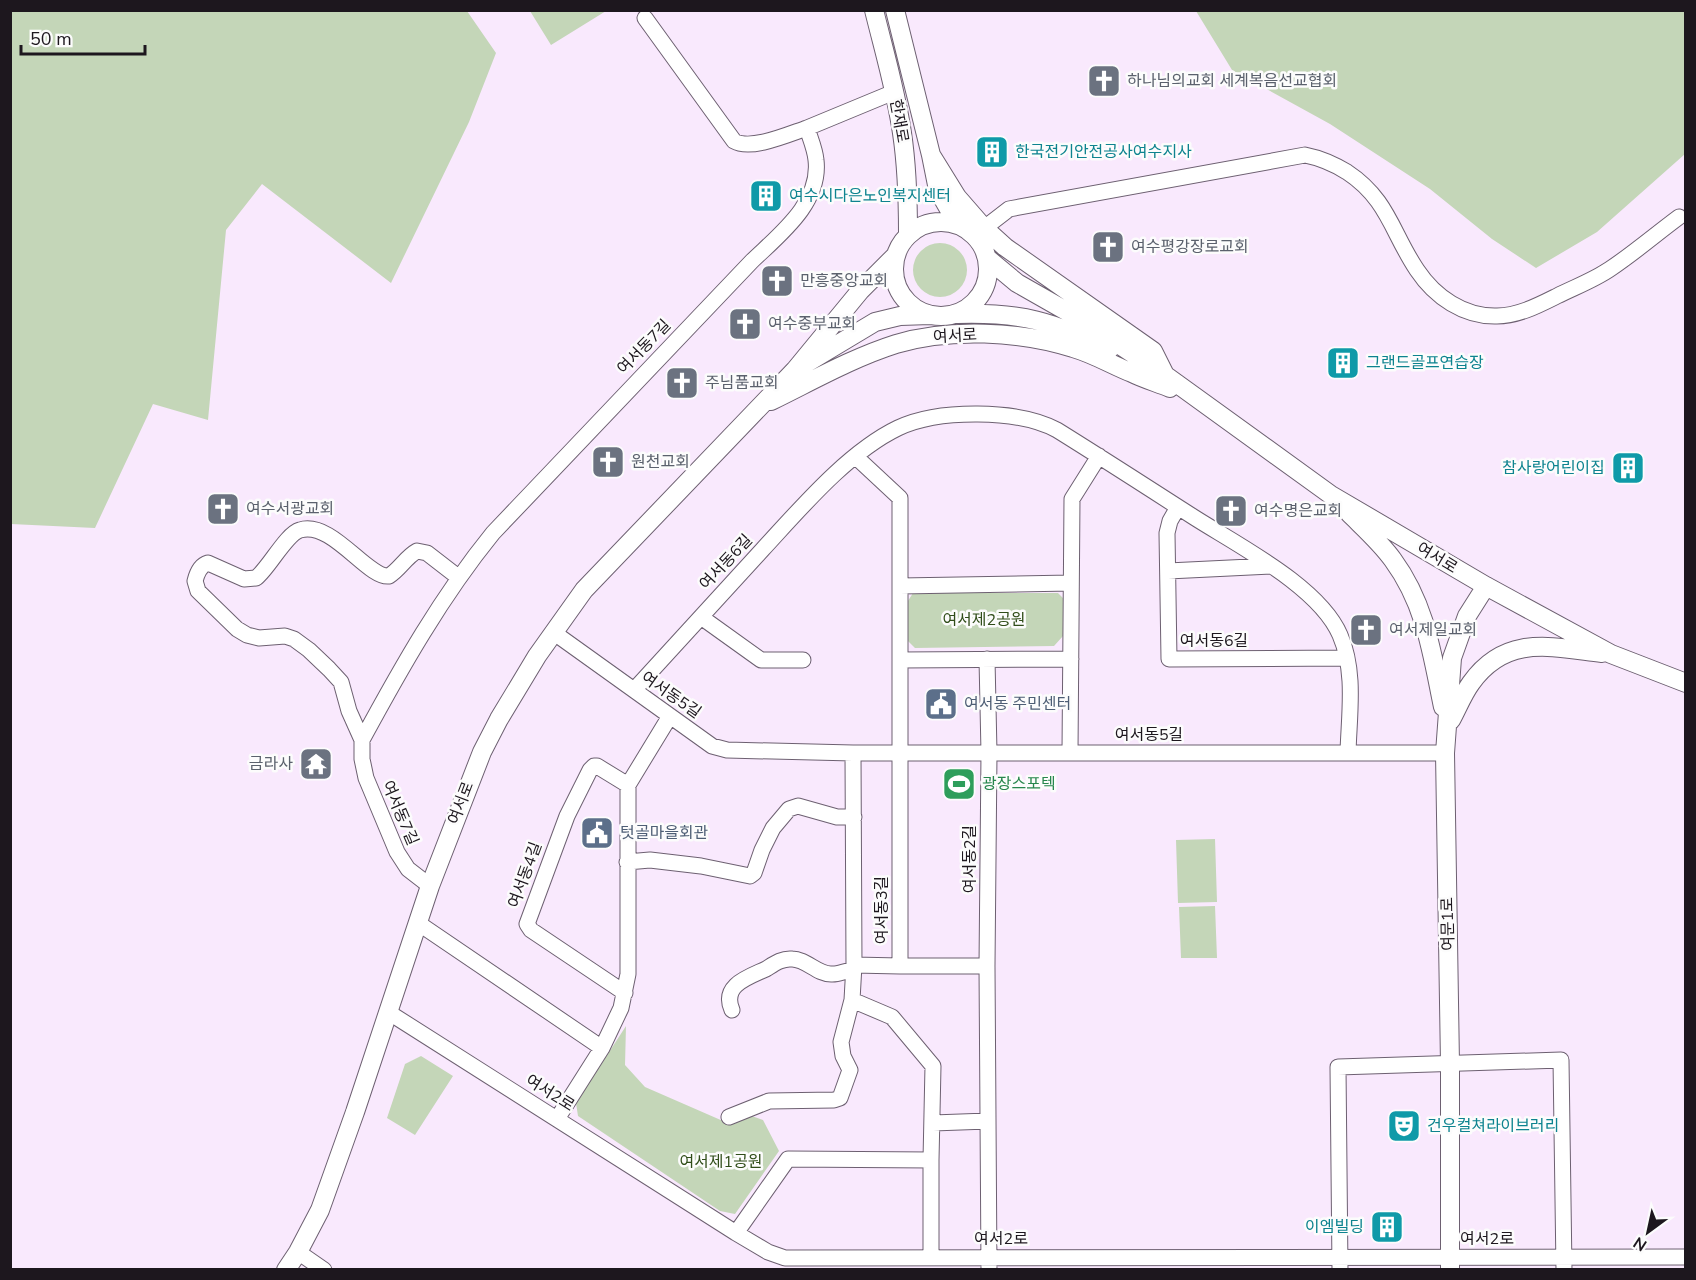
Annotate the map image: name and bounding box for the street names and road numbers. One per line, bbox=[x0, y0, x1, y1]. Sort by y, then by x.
street label: 한재로 bbox=[884, 97, 914, 145]
street label: 여서동7길 bbox=[612, 315, 676, 379]
street label: 여서로 bbox=[932, 324, 978, 348]
street label: 여서동6길 bbox=[695, 529, 757, 595]
street label: 여서로 bbox=[1412, 537, 1462, 579]
street label: 여서동6길 bbox=[1180, 630, 1248, 652]
street label: 여서동5길 bbox=[637, 666, 705, 724]
street label: 여서동5길 bbox=[1115, 724, 1183, 746]
street label: 여서동7길 bbox=[376, 777, 424, 849]
street label: 여서로 bbox=[443, 778, 479, 828]
street label: 여서동2길 bbox=[959, 825, 981, 893]
street label: 여서동4길 bbox=[503, 839, 547, 911]
street label: 여서동3길 bbox=[871, 876, 893, 944]
street label: 여문1로 bbox=[1437, 897, 1459, 951]
street label: 여서2로 bbox=[521, 1069, 579, 1117]
street label: 여서2로 bbox=[974, 1228, 1028, 1250]
street label: 여서2로 bbox=[1460, 1228, 1514, 1250]

